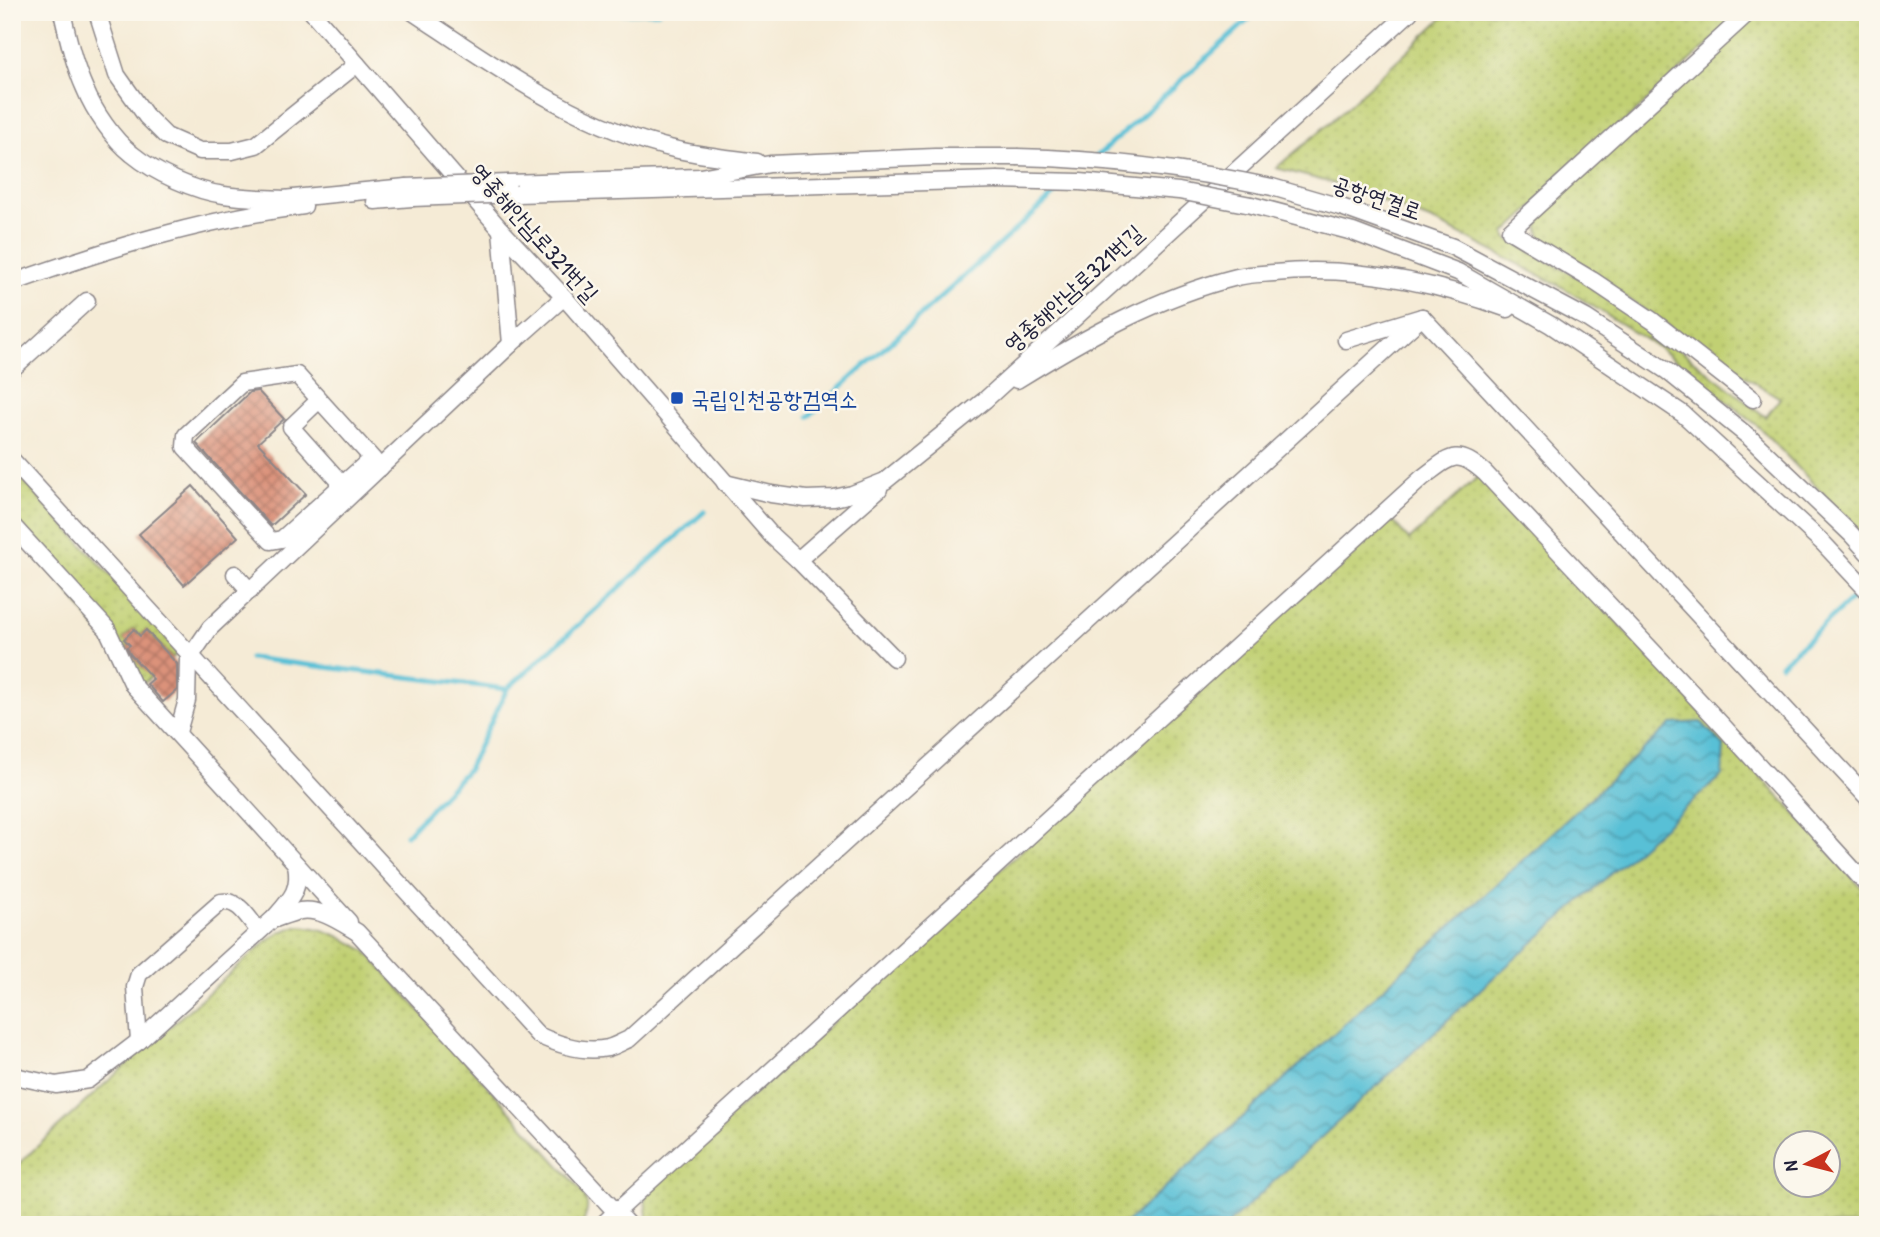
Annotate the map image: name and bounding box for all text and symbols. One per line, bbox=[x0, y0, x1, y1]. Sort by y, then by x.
street label: 영종해안남로321번길 bbox=[464, 156, 606, 308]
street label: 공항연결로 bbox=[1328, 167, 1426, 227]
street label: 영종해안남로321번길 bbox=[997, 217, 1149, 359]
place label: 국립인천공항검역소 bbox=[691, 383, 858, 414]
marker: 국립인천공항검역소 bbox=[669, 390, 685, 406]
north arrow bbox=[1772, 1128, 1842, 1198]
text: N bbox=[1777, 1159, 1804, 1173]

